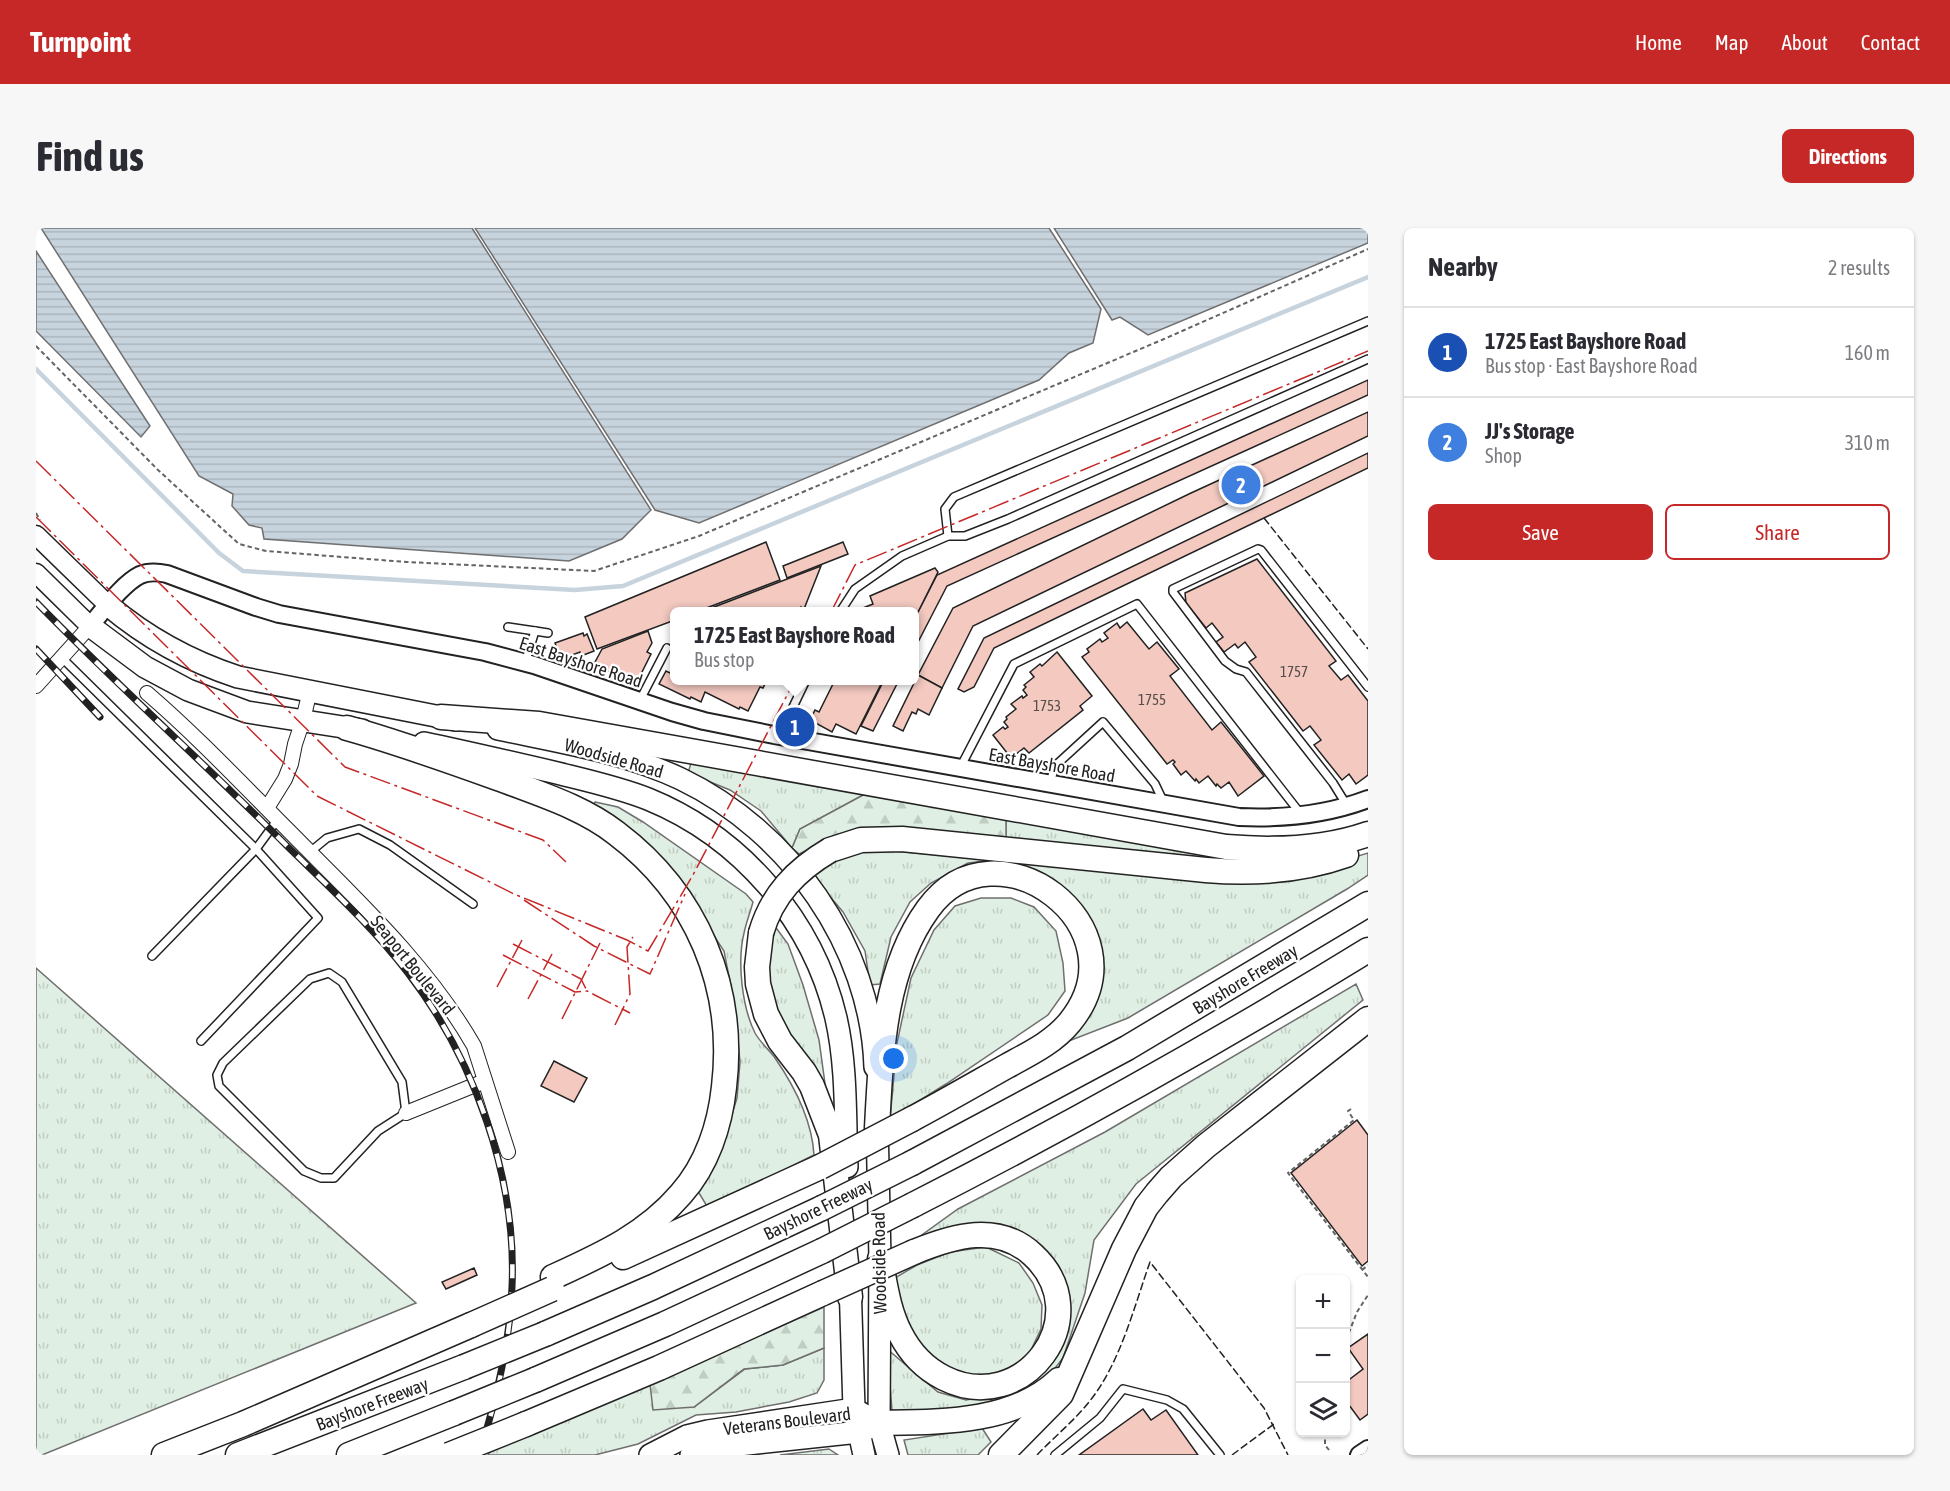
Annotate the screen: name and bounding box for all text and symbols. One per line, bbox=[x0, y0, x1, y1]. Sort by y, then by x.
text: Turnpoint bbox=[30, 26, 131, 58]
text: Home bbox=[1635, 30, 1682, 54]
text: Map bbox=[1715, 30, 1749, 54]
text: About bbox=[1782, 30, 1828, 54]
text: Contact bbox=[1861, 30, 1920, 54]
button: Directions bbox=[1782, 129, 1914, 183]
text: Find us bbox=[36, 132, 144, 180]
text: Nearby bbox=[1428, 252, 1498, 282]
text: 2 results bbox=[1828, 256, 1890, 279]
text: 1725 East Bayshore Road bbox=[1485, 328, 1686, 354]
text: 1 bbox=[1443, 341, 1452, 364]
text: 160 m bbox=[1845, 341, 1890, 364]
text: Bus stop · East Bayshore Road bbox=[1485, 354, 1698, 377]
text: JJ's Storage bbox=[1485, 418, 1574, 444]
text: 2 bbox=[1443, 431, 1452, 454]
text: 310 m bbox=[1845, 431, 1890, 454]
text: Shop bbox=[1485, 444, 1522, 467]
pin: 2 bbox=[1222, 462, 1260, 508]
button: Save bbox=[1428, 504, 1653, 560]
button: Share bbox=[1665, 504, 1890, 560]
popup bbox=[670, 607, 919, 685]
text: 1725 East Bayshore Road bbox=[694, 622, 895, 648]
street label: East Bayshore Road bbox=[517, 632, 645, 692]
text: Bus stop bbox=[694, 648, 754, 671]
house number: 1757 bbox=[1280, 663, 1308, 680]
house number: 1755 bbox=[1138, 691, 1166, 708]
house number: 1753 bbox=[1033, 697, 1061, 714]
pin: 1 bbox=[776, 704, 814, 750]
street label: Woodside Road bbox=[562, 734, 666, 782]
street label: East Bayshore Road bbox=[987, 744, 1117, 786]
street label: Seaport Boulevard bbox=[367, 911, 459, 1019]
street label: Bayshore Freeway bbox=[1189, 939, 1301, 1019]
your location bbox=[879, 1044, 908, 1073]
street label: Bayshore Freeway bbox=[760, 1174, 876, 1244]
street label: Woodside Road bbox=[868, 1212, 890, 1314]
map controls bbox=[1296, 1275, 1350, 1437]
button: + bbox=[1296, 1275, 1350, 1329]
button: − bbox=[1296, 1329, 1350, 1383]
street label: Bayshore Freeway bbox=[313, 1373, 431, 1435]
button: layers bbox=[1296, 1383, 1350, 1437]
street label: Veterans Boulevard bbox=[722, 1403, 852, 1439]

